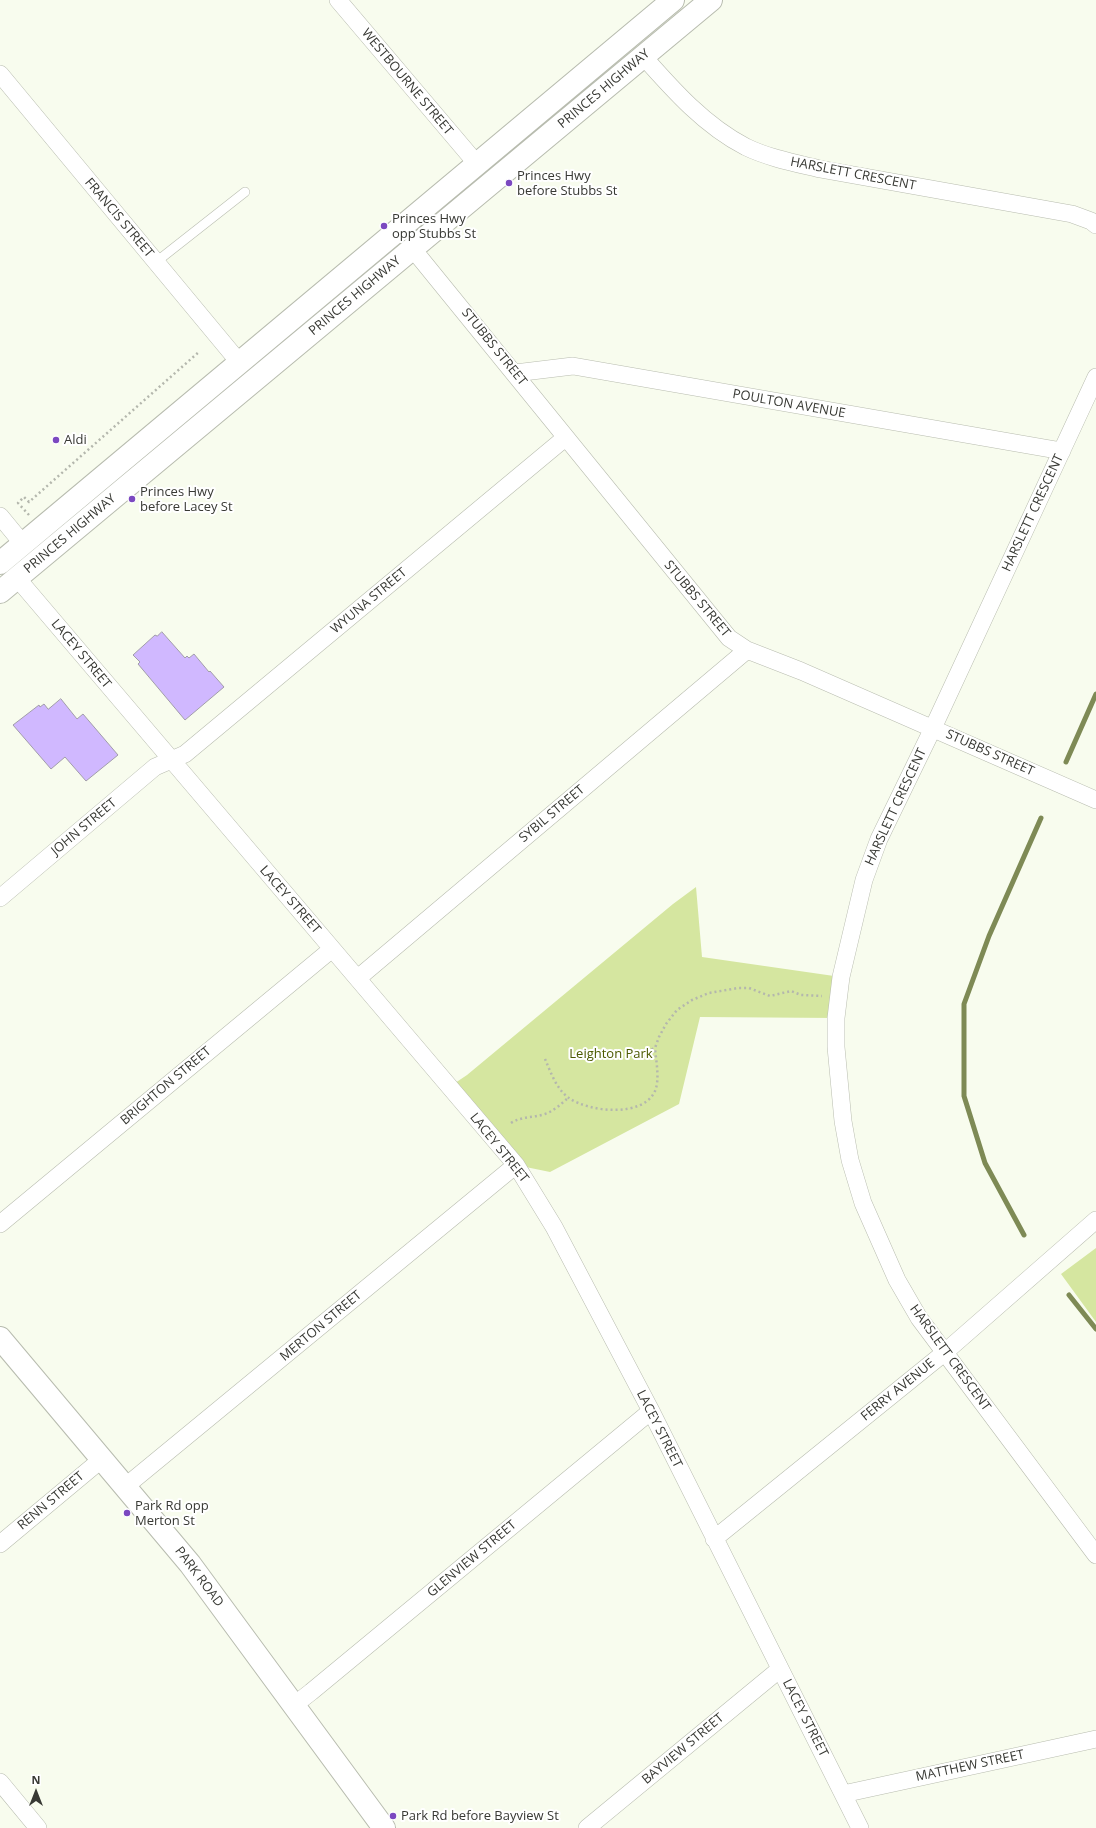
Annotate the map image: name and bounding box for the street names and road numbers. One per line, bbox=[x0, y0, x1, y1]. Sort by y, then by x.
street label: WESTBOURNE STREET bbox=[358, 26, 456, 138]
street label: PRINCES HIGHWAY bbox=[555, 46, 653, 132]
street label: HARSLETT CRESCENT bbox=[789, 154, 917, 194]
street label: FRANCIS STREET bbox=[81, 175, 157, 261]
street label: PRINCES HIGHWAY bbox=[306, 253, 404, 339]
street label: STUBBS STREET bbox=[458, 305, 530, 389]
street label: POULTON AVENUE bbox=[731, 386, 847, 422]
street label: HARSLETT CRESCENT bbox=[999, 452, 1067, 574]
street label: PRINCES HIGHWAY bbox=[21, 491, 119, 577]
street label: STUBBS STREET bbox=[660, 558, 734, 640]
street label: WYUNA STREET bbox=[328, 565, 410, 637]
street label: LACEY STREET bbox=[48, 616, 114, 692]
street label: STUBBS STREET bbox=[943, 727, 1037, 779]
street label: HARSLETT CRESCENT bbox=[862, 746, 930, 868]
street label: SYBIL STREET bbox=[516, 782, 588, 846]
street label: JOHN STREET bbox=[48, 795, 120, 859]
street label: LACEY STREET bbox=[256, 863, 324, 937]
street label: BRIGHTON STREET bbox=[118, 1044, 214, 1128]
street label: LACEY STREET bbox=[466, 1110, 532, 1186]
street label: MERTON STREET bbox=[277, 1287, 365, 1365]
street label: HARSLETT CRESCENT bbox=[906, 1302, 994, 1414]
street label: FERRY AVENUE bbox=[858, 1356, 938, 1424]
street label: LACEY STREET bbox=[633, 1388, 685, 1470]
street label: RENN STREET bbox=[15, 1469, 87, 1533]
street label: GLENVIEW STREET bbox=[424, 1517, 520, 1601]
street label: PARK ROAD bbox=[171, 1544, 227, 1610]
street label: LACEY STREET bbox=[779, 1677, 831, 1759]
street label: BAYVIEW STREET bbox=[639, 1710, 727, 1788]
street label: MATTHEW STREET bbox=[914, 1747, 1026, 1785]

